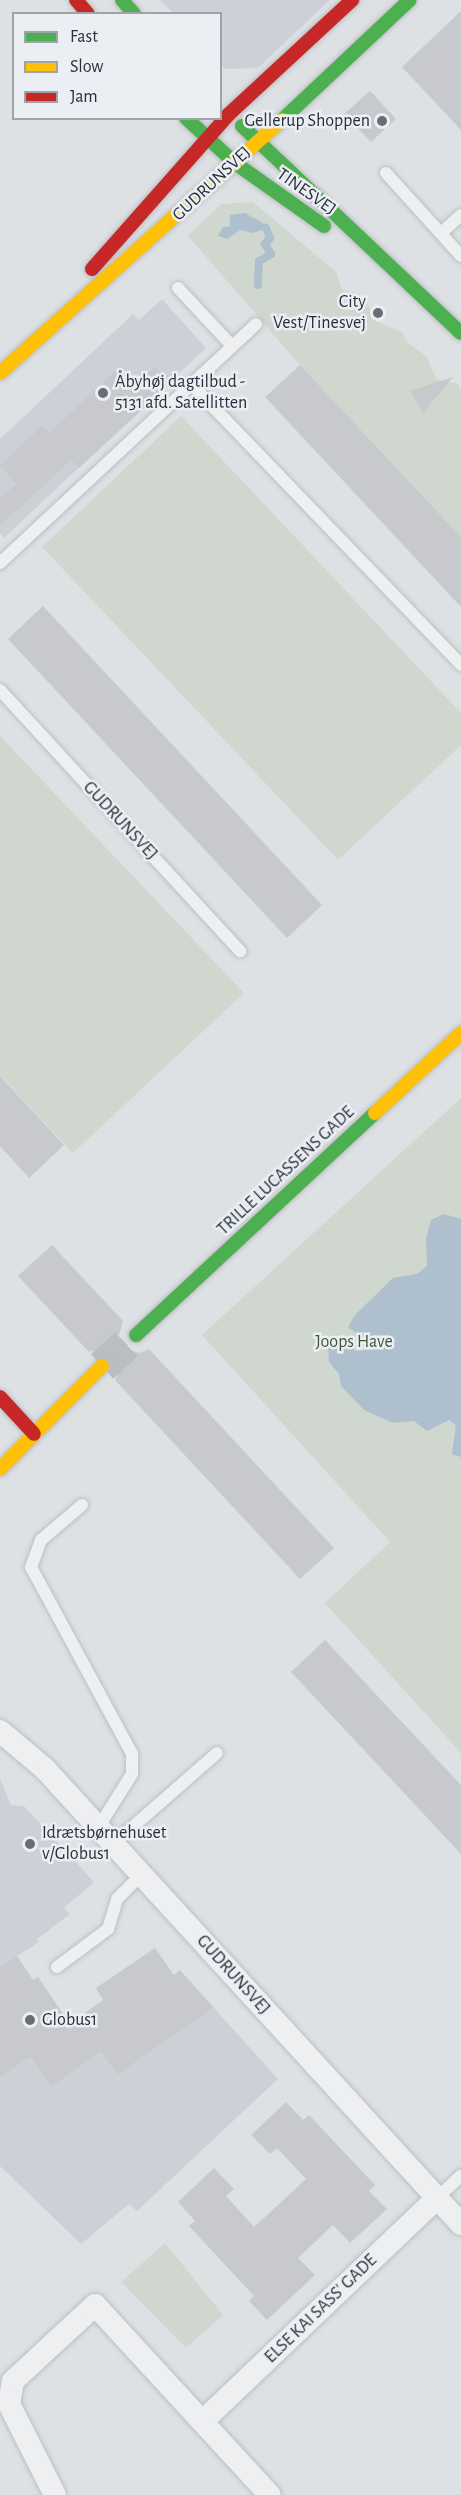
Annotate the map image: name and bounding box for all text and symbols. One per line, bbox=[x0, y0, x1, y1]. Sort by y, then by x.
legend bbox=[12, 12, 222, 120]
text: Fast bbox=[70, 28, 98, 46]
text: Slow bbox=[70, 58, 103, 76]
text: Jam bbox=[70, 88, 98, 106]
place label: Gellerup Shoppen bbox=[245, 110, 370, 132]
marker: Gellerup Shoppen bbox=[375, 114, 389, 128]
street label: GUDRUNSVEJ bbox=[168, 142, 256, 226]
street label: TINESVEJ bbox=[272, 164, 340, 220]
place label: City Vest/Tinesvej bbox=[273, 292, 366, 334]
marker: City Vest/Tinesvej bbox=[371, 306, 385, 320]
place label: Åbyhøj dagtilbud - 5131 afd. Satellitten bbox=[115, 372, 247, 415]
marker: Åbyhøj dagtilbud - 5131 afd. Satellitten bbox=[96, 386, 110, 400]
street label: GUDRUNSVEJ bbox=[78, 777, 162, 865]
street label: TRILLE LUCASSENS GADE bbox=[213, 1102, 359, 1240]
park label: Joops Have bbox=[315, 1331, 393, 1353]
place label: Idrætsbørnehuset v/Globus1 bbox=[42, 1823, 167, 1866]
marker: Idrætsbørnehuset v/Globus1 bbox=[23, 1837, 37, 1851]
street label: GUDRUNSVEJ bbox=[192, 1931, 274, 2019]
place label: Globus1 bbox=[42, 2009, 97, 2031]
marker: Globus1 bbox=[23, 2013, 37, 2027]
street label: ELSE KAI SASS' GADE bbox=[260, 2250, 382, 2368]

